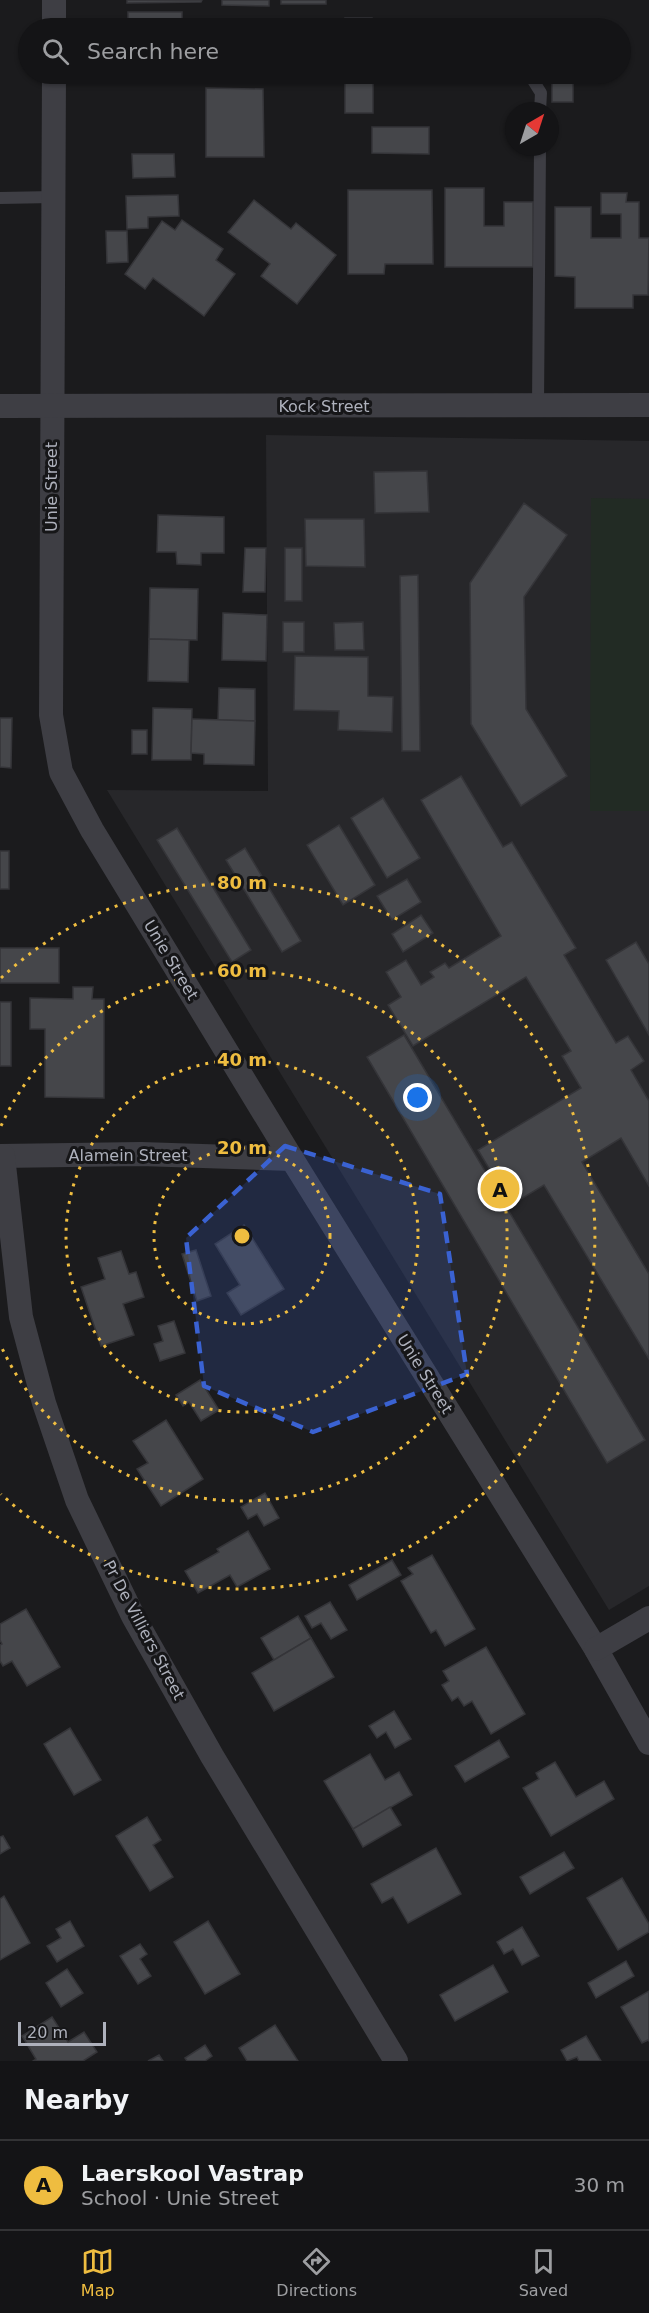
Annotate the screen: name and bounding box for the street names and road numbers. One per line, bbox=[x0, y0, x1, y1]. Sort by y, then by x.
street label: Kock Street bbox=[278, 397, 370, 416]
street label: Unie Street bbox=[42, 442, 61, 532]
street label: Unie Street bbox=[140, 917, 202, 1003]
street label: Alamein Street bbox=[69, 1146, 187, 1165]
street label: Unie Street bbox=[393, 1331, 457, 1417]
street label: Pr De Villiers Street bbox=[99, 1557, 189, 1703]

